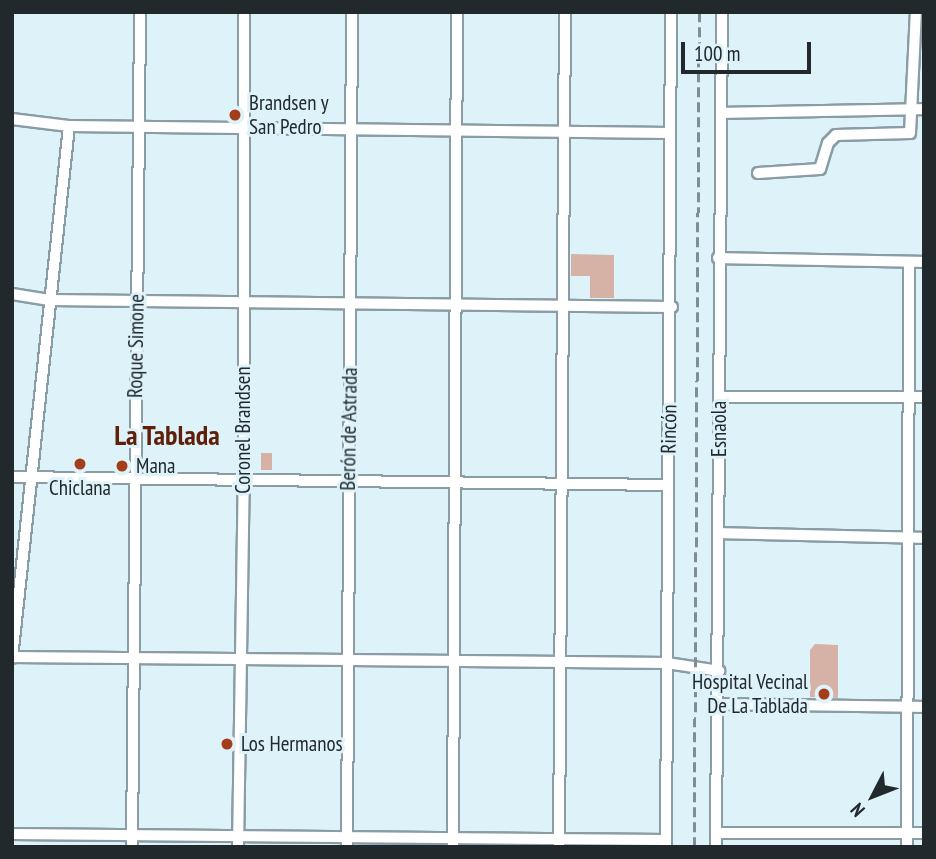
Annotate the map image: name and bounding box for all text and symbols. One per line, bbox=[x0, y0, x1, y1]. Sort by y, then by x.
scale bar bbox=[684, 28, 814, 72]
text: 100 m bbox=[694, 40, 740, 67]
place label: Brandsen y San Pedro bbox=[249, 90, 329, 140]
marker: Brandsen y San Pedro bbox=[227, 107, 243, 123]
street label: Roque Simone bbox=[122, 294, 150, 398]
street label: Coronel Brandsen bbox=[230, 366, 256, 494]
street label: Berón de Astrada bbox=[335, 367, 363, 491]
street label: Esnaola bbox=[706, 401, 732, 457]
street label: Rincón bbox=[656, 404, 682, 454]
district label: La Tablada bbox=[114, 418, 220, 452]
place label: Mana bbox=[136, 453, 175, 479]
marker: Chiclana bbox=[72, 456, 88, 472]
marker: Mana bbox=[114, 458, 130, 474]
place label: Chiclana bbox=[49, 475, 111, 501]
place label: Hospital Vecinal De La Tablada bbox=[692, 669, 808, 719]
marker: Hospital Vecinal De La Tablada bbox=[814, 684, 834, 704]
place label: Los Hermanos bbox=[241, 731, 343, 757]
marker: Los Hermanos bbox=[219, 736, 235, 752]
north arrow bbox=[838, 761, 908, 831]
text: N bbox=[845, 798, 870, 822]

